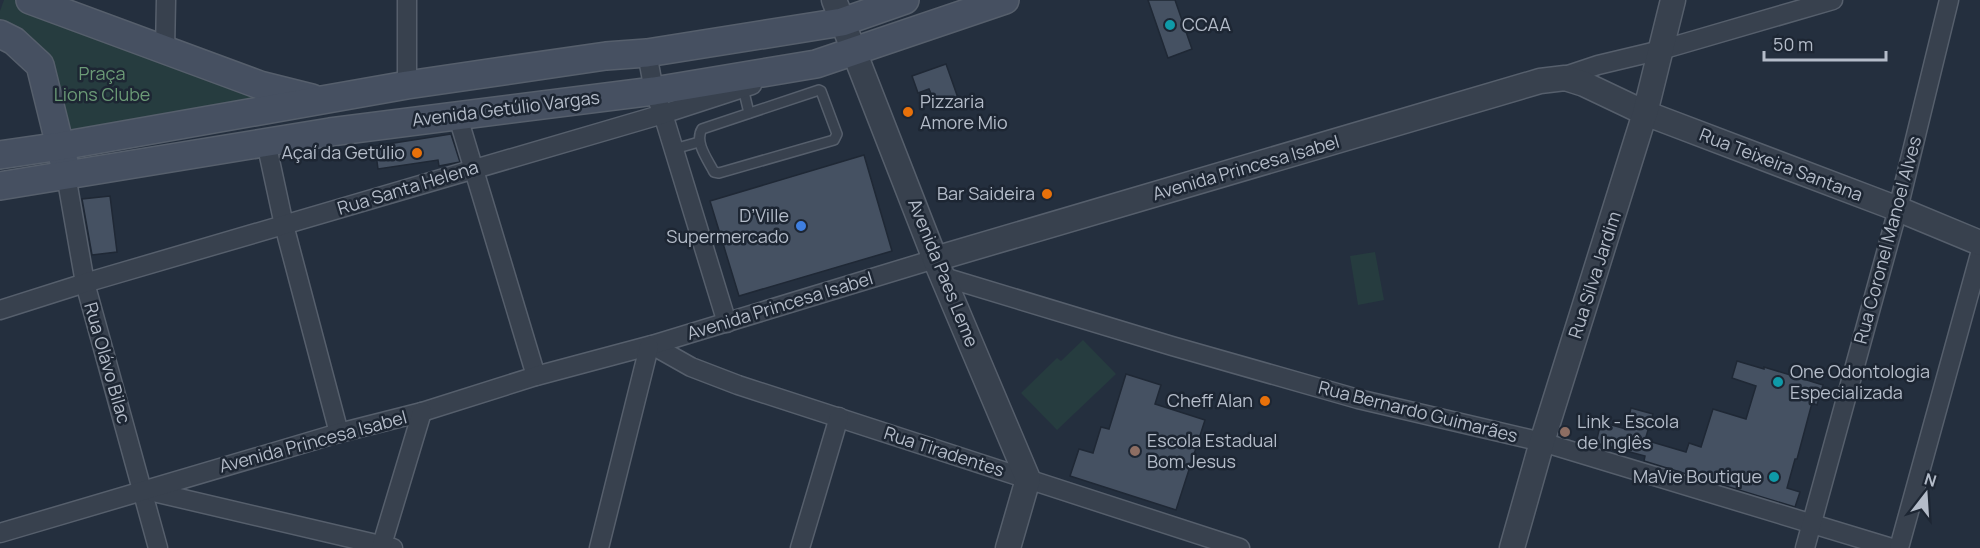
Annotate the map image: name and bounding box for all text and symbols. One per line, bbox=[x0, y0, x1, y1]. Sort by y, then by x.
place label: CCAA bbox=[1182, 12, 1231, 36]
marker: CCAA bbox=[1163, 18, 1177, 32]
scale bar bbox=[1764, 24, 1886, 62]
text: 50 m bbox=[1773, 32, 1813, 56]
park label: Praça Lions Clube bbox=[54, 61, 150, 106]
street label: Avenida Getúlio Vargas bbox=[411, 85, 601, 131]
place label: Pizzaria Amore Mio bbox=[920, 89, 1008, 134]
marker: Pizzaria Amore Mio bbox=[901, 105, 915, 119]
street label: Rua Teixeira Santana bbox=[1696, 122, 1866, 206]
street label: Avenida Princesa Isabel bbox=[1149, 129, 1342, 205]
street label: Rua Coronel Manoel Alves bbox=[1848, 133, 1926, 346]
place label: Açaí da Getúlio bbox=[281, 140, 405, 164]
marker: Açaí da Getúlio bbox=[410, 146, 424, 160]
street label: Rua Santa Helena bbox=[334, 154, 481, 220]
place label: Bar Saideira bbox=[937, 181, 1035, 205]
marker: Bar Saideira bbox=[1040, 187, 1054, 201]
street label: Avenida Paes Leme bbox=[903, 195, 985, 350]
place label: D’Ville Supermercado bbox=[666, 203, 789, 248]
street label: Rua Silva Jardim bbox=[1562, 208, 1626, 341]
marker: D’Ville Supermercado bbox=[794, 219, 808, 233]
street label: Avenida Princesa Isabel bbox=[684, 265, 876, 345]
street label: Rua Olávo Bilac bbox=[79, 299, 137, 426]
place label: One Odontologia Especializada bbox=[1790, 359, 1930, 404]
street label: Rua Bernardo Guimarães bbox=[1316, 375, 1520, 447]
marker: One Odontologia Especializada bbox=[1771, 375, 1785, 389]
place label: Cheff Alan bbox=[1167, 388, 1253, 412]
marker: Cheff Alan bbox=[1258, 394, 1272, 408]
street label: Avenida Princesa Isabel bbox=[216, 404, 409, 478]
place label: Link - Escola de Inglês bbox=[1577, 409, 1679, 454]
street label: Rua Tiradentes bbox=[881, 420, 1008, 482]
marker: Link - Escola de Inglês bbox=[1558, 425, 1572, 439]
place label: Escola Estadual Bom Jesus bbox=[1147, 428, 1277, 473]
marker: Escola Estadual Bom Jesus bbox=[1128, 444, 1142, 458]
place label: MaVie Boutique bbox=[1633, 464, 1762, 488]
north arrow bbox=[1896, 464, 1956, 524]
text: N bbox=[1922, 467, 1939, 492]
marker: MaVie Boutique bbox=[1767, 470, 1781, 484]

